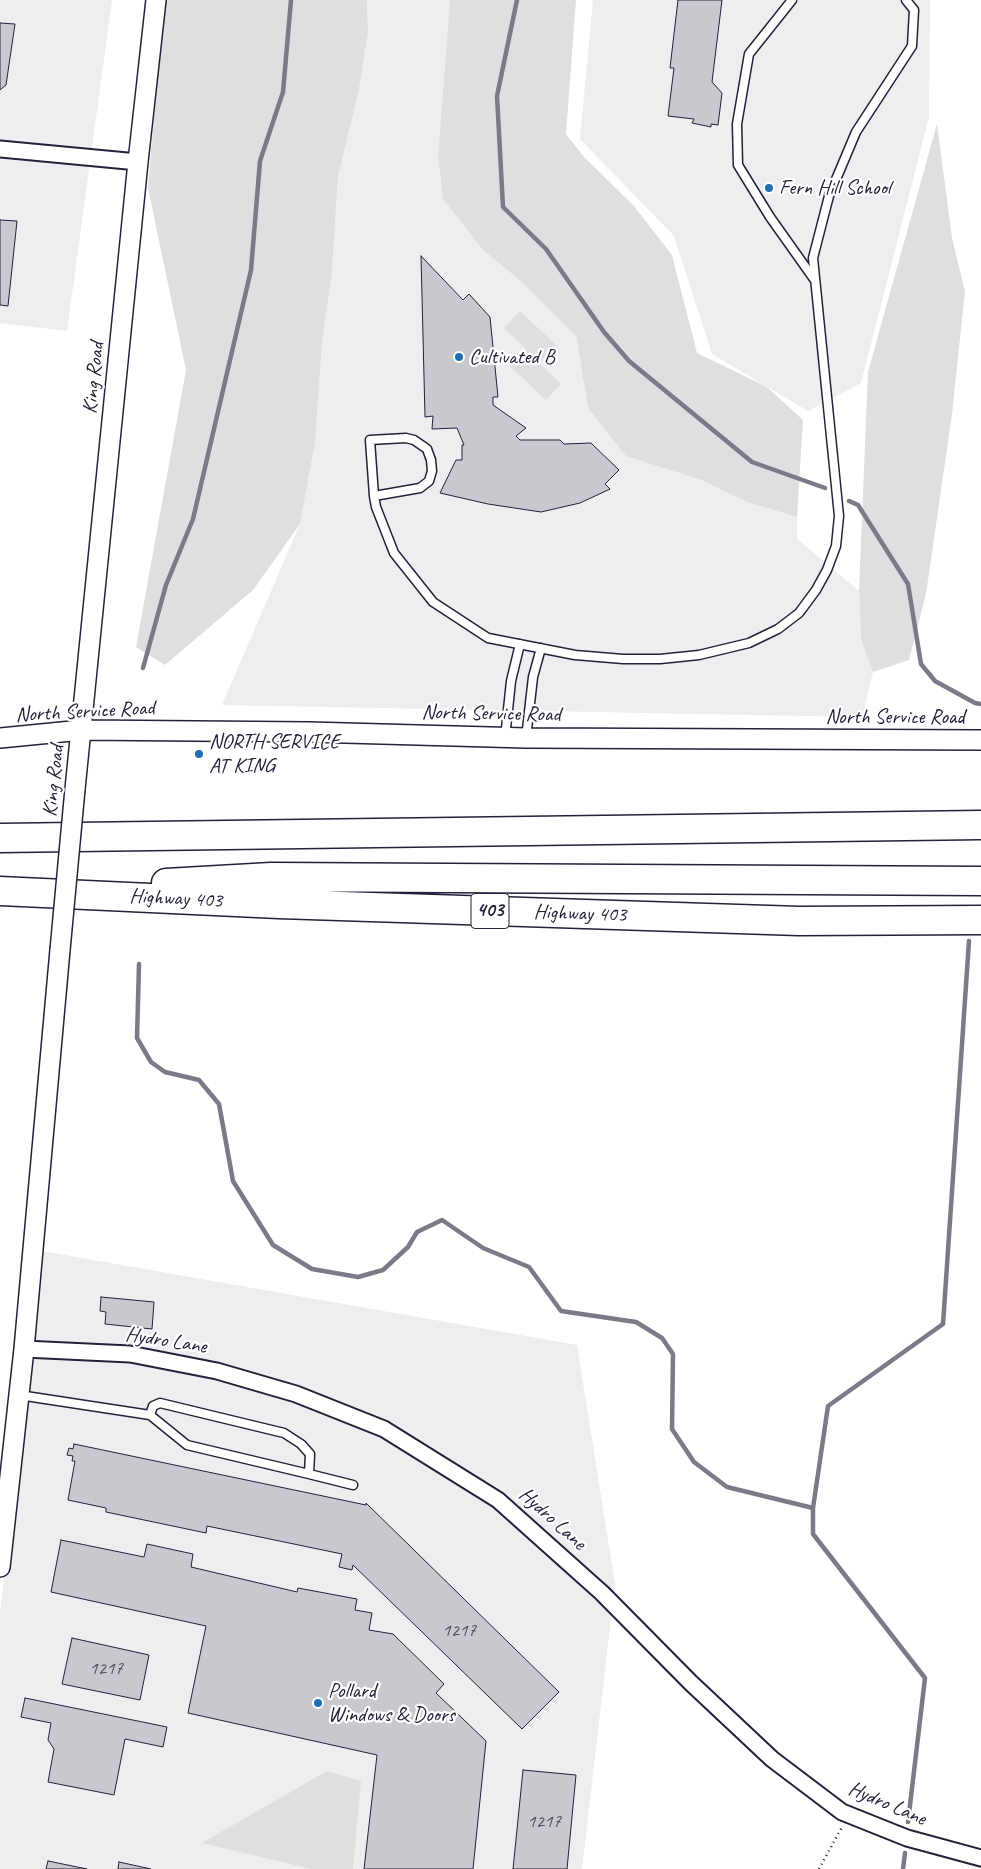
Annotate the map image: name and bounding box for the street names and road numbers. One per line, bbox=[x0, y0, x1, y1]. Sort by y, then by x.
street label: King Road bbox=[78, 341, 110, 415]
street label: North Service Road bbox=[15, 696, 155, 728]
street label: North Service Road bbox=[421, 700, 561, 728]
street label: North Service Road bbox=[825, 704, 965, 730]
street label: King Road bbox=[38, 744, 70, 818]
street label: Highway 403 bbox=[129, 884, 223, 914]
road number: 403 bbox=[471, 894, 509, 928]
street label: Highway 403 bbox=[533, 900, 627, 928]
street label: Hydro Lane bbox=[124, 1322, 208, 1360]
street label: Hydro Lane bbox=[513, 1482, 591, 1556]
street label: Hydro Lane bbox=[844, 1776, 930, 1832]

